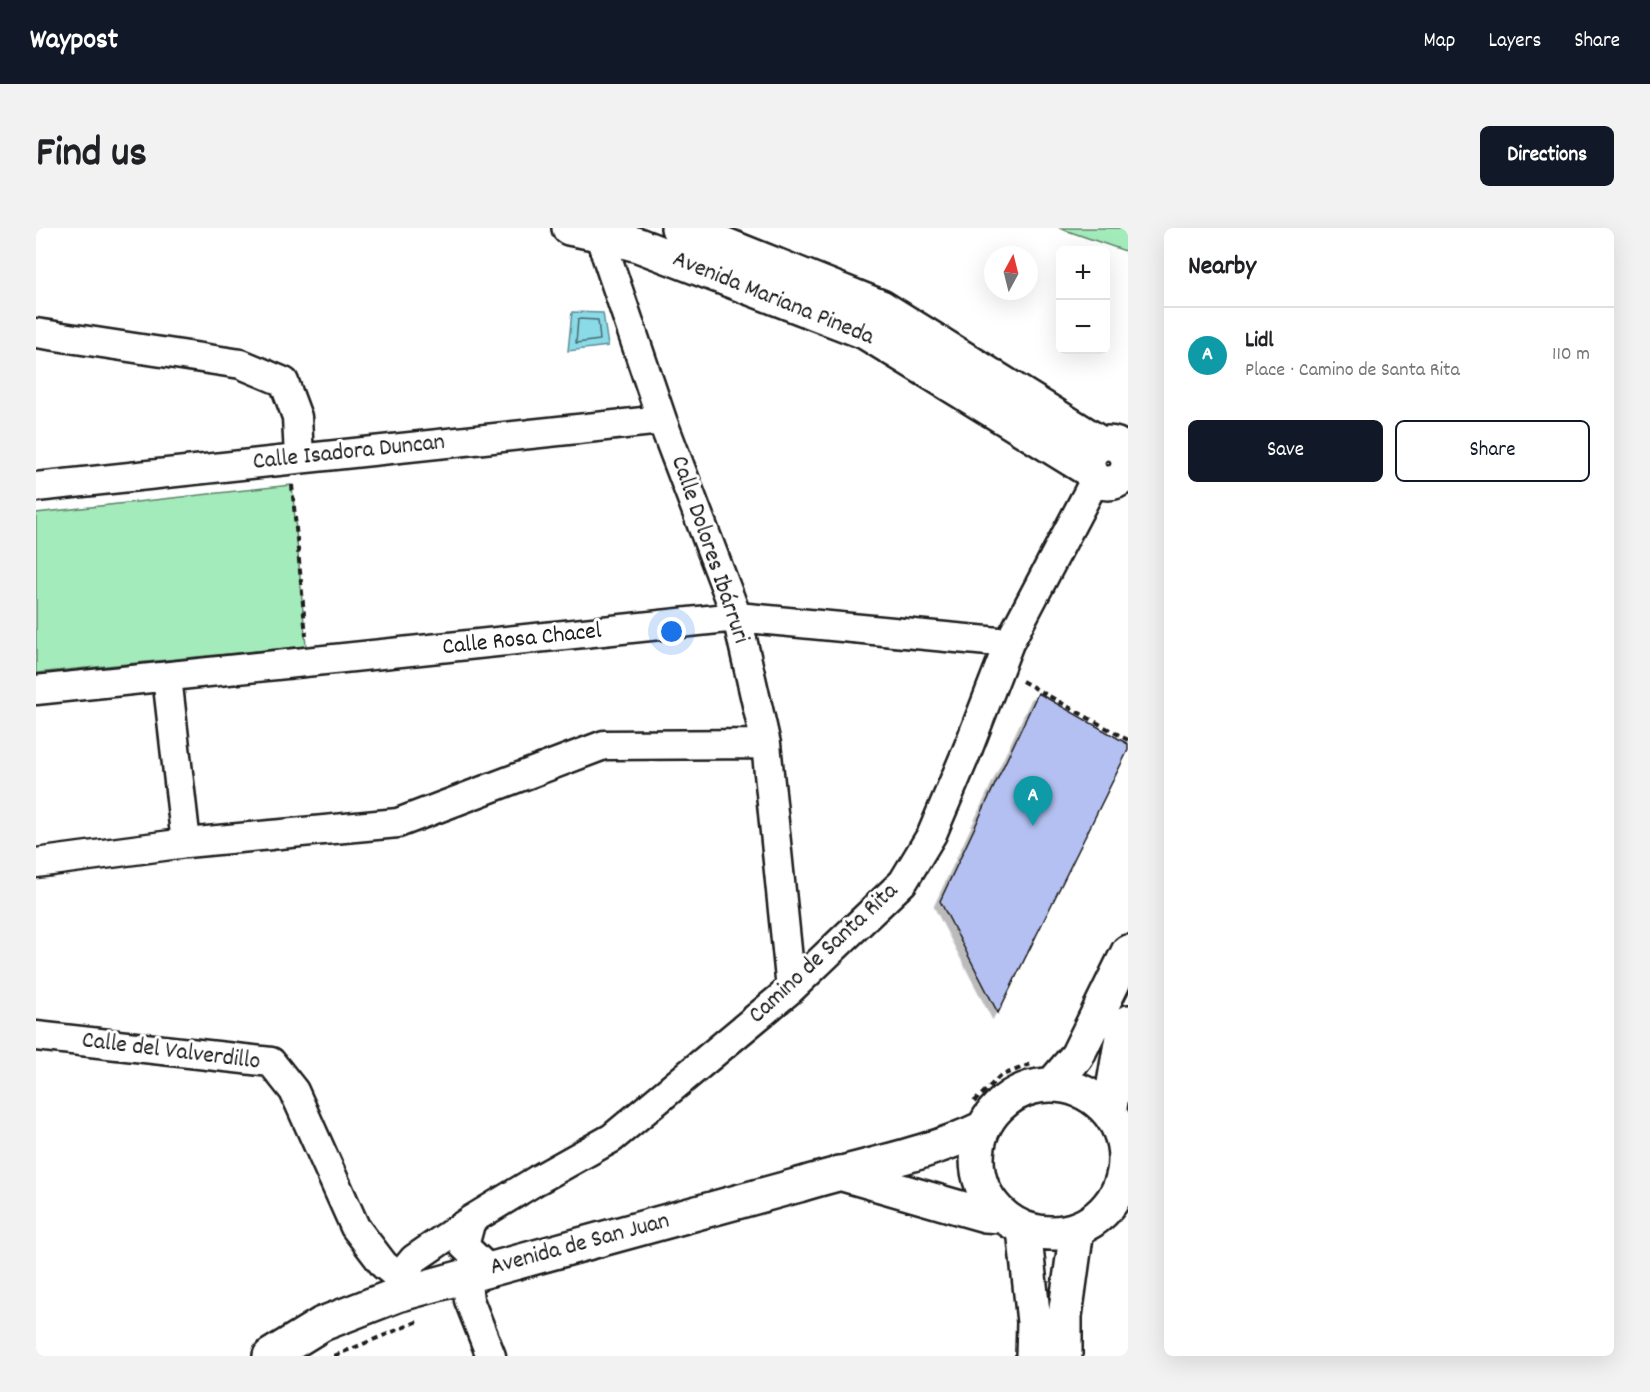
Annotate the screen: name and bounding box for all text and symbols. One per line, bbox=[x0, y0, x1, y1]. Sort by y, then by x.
text: Waypost bbox=[30, 22, 118, 62]
text: Map bbox=[1424, 27, 1455, 57]
text: Layers bbox=[1488, 27, 1541, 57]
text: Share bbox=[1574, 27, 1620, 57]
text: Find us bbox=[36, 126, 147, 186]
button: Directions bbox=[1480, 126, 1614, 186]
street label: Avenida Mariana Pineda bbox=[667, 243, 879, 355]
north arrow bbox=[984, 246, 1038, 300]
map controls bbox=[1056, 246, 1110, 354]
button: + bbox=[1056, 246, 1110, 300]
text: Nearby bbox=[1188, 249, 1256, 286]
button: − bbox=[1056, 300, 1110, 354]
text: Lidl bbox=[1245, 326, 1274, 357]
text: A bbox=[1202, 341, 1213, 369]
text: 110 m bbox=[1552, 341, 1590, 369]
text: Place · Camino de Santa Rita bbox=[1245, 357, 1460, 385]
button: Save bbox=[1188, 420, 1383, 482]
button: Share bbox=[1395, 420, 1590, 482]
street label: Calle Isadora Duncan bbox=[251, 426, 447, 480]
street label: Calle Dolores Ibárruri bbox=[661, 452, 757, 648]
street label: Calle Rosa Chacel bbox=[441, 615, 604, 665]
your location bbox=[657, 617, 686, 646]
pin: A bbox=[1014, 776, 1052, 826]
street label: Camino de Santa Rita bbox=[742, 875, 907, 1032]
street label: Calle del Valverdillo bbox=[80, 1024, 262, 1080]
street label: Avenida de San Juan bbox=[487, 1205, 673, 1285]

